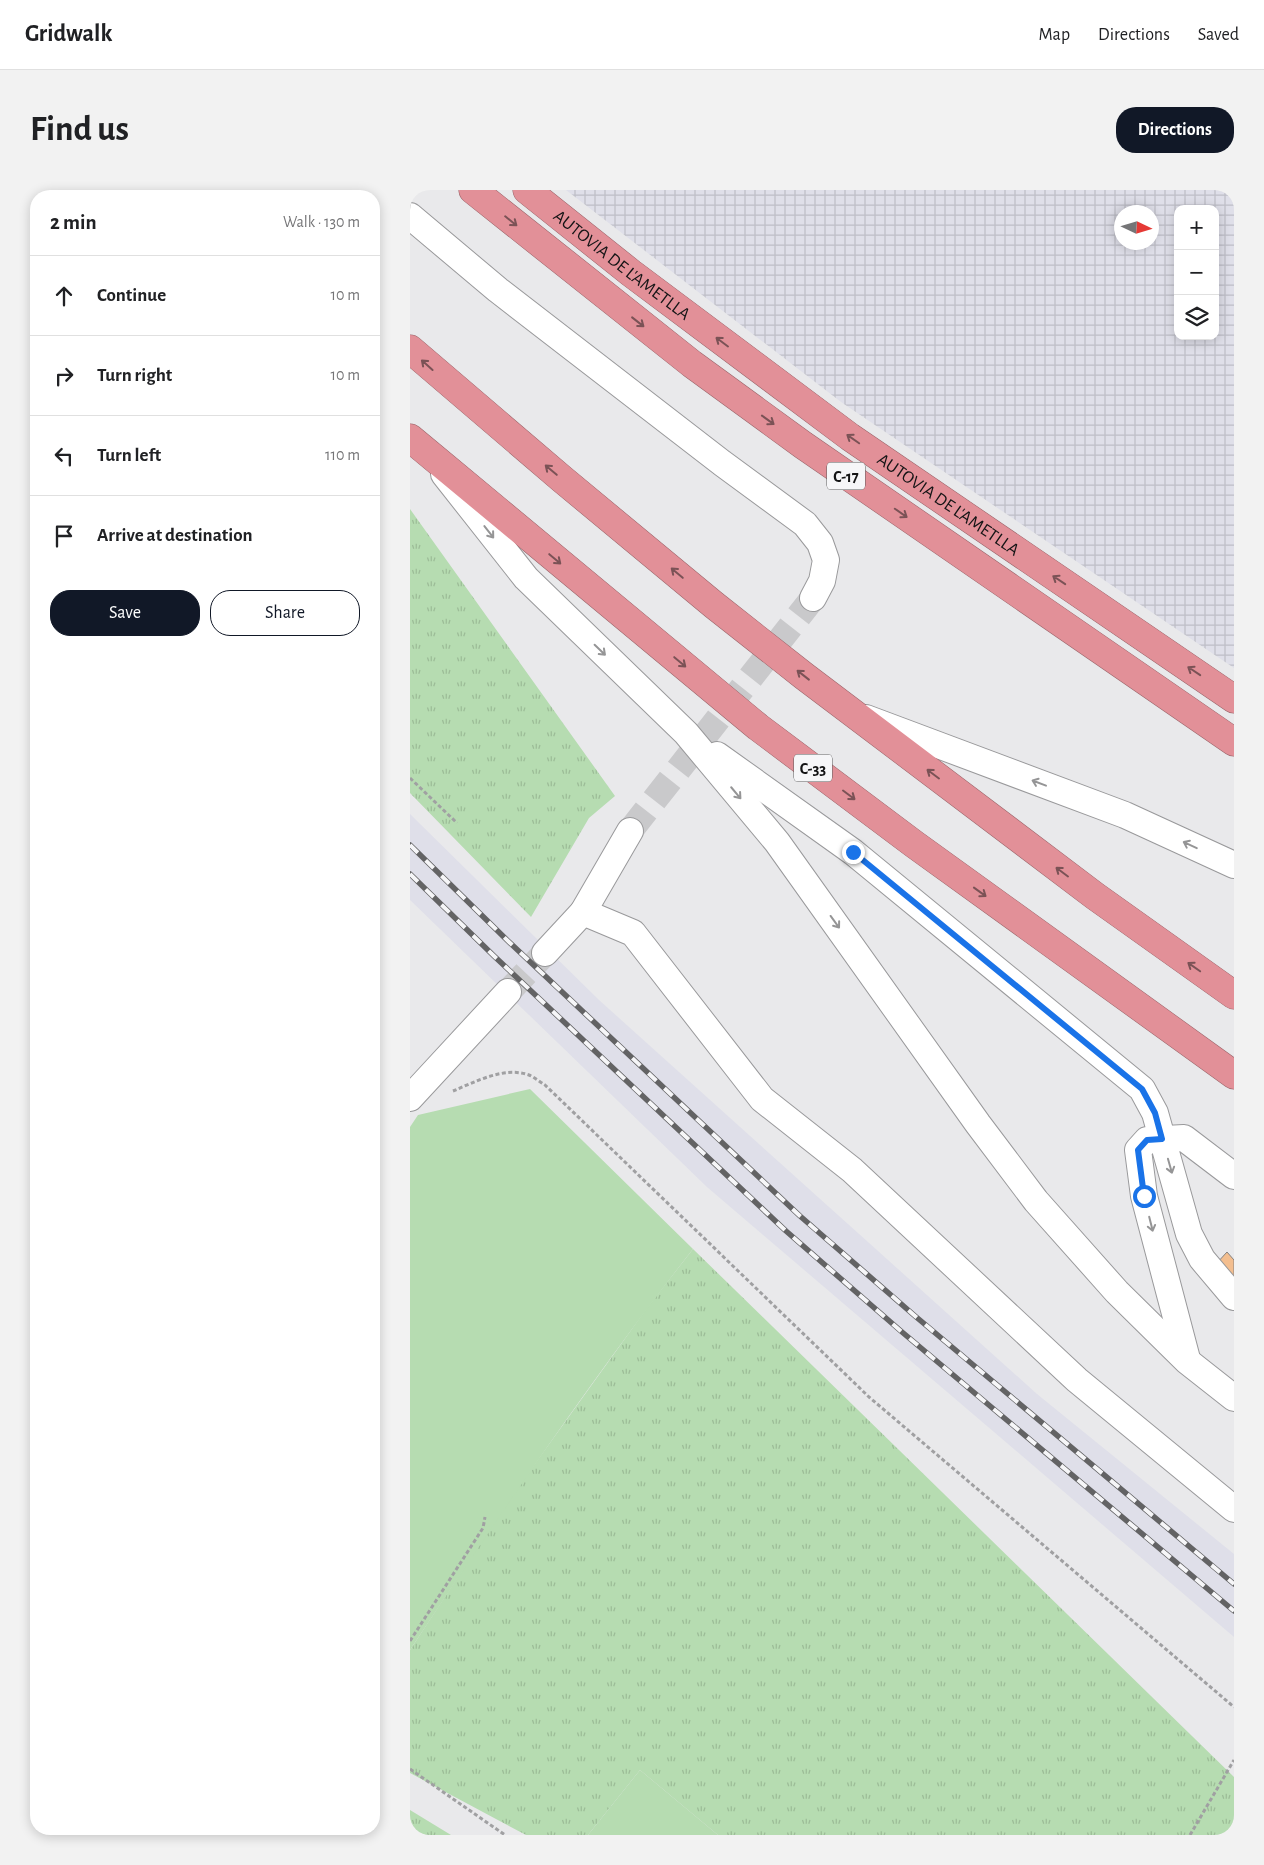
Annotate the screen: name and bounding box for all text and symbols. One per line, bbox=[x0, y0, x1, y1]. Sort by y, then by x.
text: Gridwalk bbox=[25, 22, 112, 46]
text: Map bbox=[1039, 26, 1070, 44]
text: Directions bbox=[1098, 26, 1170, 44]
text: Saved bbox=[1198, 26, 1239, 44]
button: Directions bbox=[1116, 107, 1234, 153]
text: Find us bbox=[30, 112, 129, 147]
north arrow bbox=[1114, 205, 1159, 250]
map controls bbox=[1174, 205, 1219, 340]
button: + bbox=[1174, 205, 1219, 250]
street label: AUTOVIA DE L'AMETLLA bbox=[550, 207, 694, 324]
text: 2 min bbox=[50, 212, 97, 233]
text: Walk · 130 m bbox=[283, 214, 360, 230]
one-way arrow bbox=[504, 215, 517, 226]
button: − bbox=[1174, 250, 1219, 295]
icon: ahead bbox=[50, 282, 78, 310]
text: Continue bbox=[97, 286, 166, 305]
text: 10 m bbox=[331, 287, 360, 303]
button: layers bbox=[1174, 295, 1219, 340]
one-way arrow bbox=[631, 316, 644, 327]
one-way arrow bbox=[715, 337, 729, 347]
one-way arrow bbox=[421, 359, 434, 371]
icon: right bbox=[50, 362, 78, 390]
text: Turn right bbox=[97, 366, 172, 385]
text: 10 m bbox=[331, 367, 360, 383]
one-way arrow bbox=[761, 415, 775, 425]
one-way arrow bbox=[846, 434, 860, 444]
icon: left bbox=[50, 442, 78, 470]
text: Turn left bbox=[97, 446, 161, 465]
text: 110 m bbox=[325, 447, 360, 463]
street label: AUTOVIA DE L'AMETLLA bbox=[874, 450, 1023, 560]
road number: C-17 bbox=[827, 462, 865, 490]
one-way arrow bbox=[545, 464, 558, 476]
one-way arrow bbox=[894, 508, 908, 518]
icon: arrive bbox=[50, 522, 78, 550]
one-way arrow bbox=[484, 525, 495, 538]
text: Arrive at destination bbox=[97, 526, 253, 545]
one-way arrow bbox=[548, 553, 561, 564]
one-way arrow bbox=[670, 568, 683, 579]
one-way arrow bbox=[1053, 575, 1067, 585]
button: Save bbox=[50, 590, 200, 636]
button: Share bbox=[210, 590, 360, 636]
one-way arrow bbox=[594, 644, 607, 656]
one-way arrow bbox=[673, 657, 686, 668]
one-way arrow bbox=[1187, 666, 1201, 676]
one-way arrow bbox=[797, 670, 810, 681]
road number: C-33 bbox=[794, 754, 832, 782]
one-way arrow bbox=[927, 768, 940, 779]
one-way arrow bbox=[1032, 778, 1048, 787]
one-way arrow bbox=[731, 786, 742, 799]
one-way arrow bbox=[842, 790, 856, 800]
one-way arrow bbox=[1183, 839, 1198, 849]
route end bbox=[842, 841, 865, 864]
one-way arrow bbox=[1056, 866, 1069, 877]
one-way arrow bbox=[973, 886, 986, 897]
one-way arrow bbox=[829, 915, 840, 928]
one-way arrow bbox=[1188, 961, 1201, 972]
one-way arrow bbox=[1165, 1158, 1175, 1174]
route start bbox=[1133, 1185, 1156, 1208]
one-way arrow bbox=[1147, 1215, 1156, 1231]

